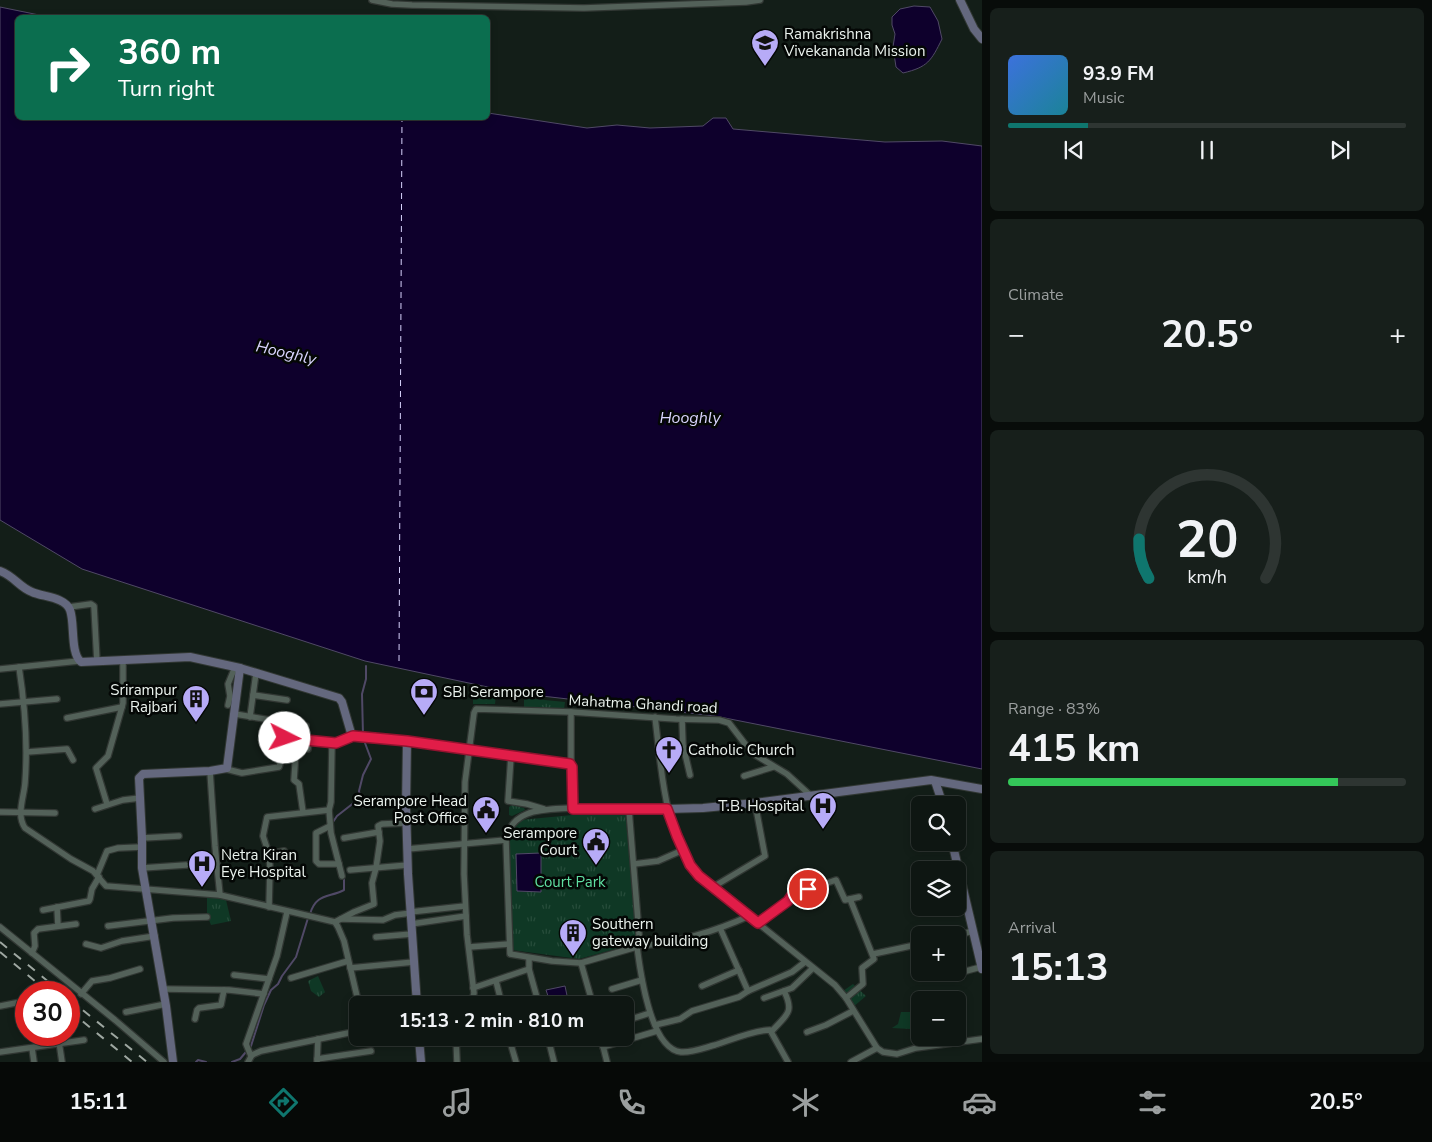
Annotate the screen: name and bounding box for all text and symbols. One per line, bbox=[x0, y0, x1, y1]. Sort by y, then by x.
place label: Ramakrishna Vivekananda Mission bbox=[783, 24, 925, 61]
school or university icon: Ramakrishna Vivekananda Mission bbox=[750, 28, 780, 67]
text: 360 m bbox=[118, 29, 221, 76]
icon: right bbox=[35, 35, 100, 100]
text: 93.9 FM bbox=[1083, 61, 1154, 87]
text: Turn right bbox=[118, 74, 214, 104]
text: Music bbox=[1083, 87, 1124, 109]
icon: previous bbox=[1060, 136, 1088, 164]
icon: pause bbox=[1193, 136, 1221, 164]
icon: next bbox=[1326, 136, 1354, 164]
text: Climate bbox=[1008, 284, 1063, 306]
text: 20.5° bbox=[1161, 309, 1253, 360]
text: − bbox=[1008, 316, 1025, 354]
text: + bbox=[1389, 316, 1406, 354]
water label: Hooghly bbox=[254, 335, 319, 371]
water label: Hooghly bbox=[659, 407, 721, 429]
text: 20 bbox=[1176, 504, 1238, 575]
text: km/h bbox=[1187, 565, 1227, 589]
bank icon: SBI Serampore bbox=[409, 677, 439, 716]
place label: Srirampur Rajbari bbox=[110, 680, 178, 717]
place label: SBI Serampore bbox=[443, 682, 544, 702]
building icon: Srirampur Rajbari bbox=[181, 684, 211, 723]
street label: Mahatma Ghandi road bbox=[568, 690, 718, 718]
text: Range · 83% bbox=[1008, 698, 1100, 720]
position arrow bbox=[258, 711, 310, 763]
text: 415 km bbox=[1008, 723, 1140, 774]
church icon: Catholic Church bbox=[654, 735, 684, 774]
place label: Catholic Church bbox=[688, 740, 794, 760]
place label: Serampore Head Post Office bbox=[353, 791, 467, 828]
hospital icon: T.B. Hospital bbox=[808, 791, 838, 830]
public building icon: Serampore Head Post Office bbox=[471, 795, 501, 834]
place label: T.B. Hospital bbox=[718, 796, 805, 816]
map controls bbox=[911, 796, 966, 1046]
button: search bbox=[911, 796, 966, 851]
place label: Serampore Court bbox=[503, 823, 578, 860]
public building icon: Serampore Court bbox=[581, 827, 611, 866]
place label: Netra Kiran Eye Hospital bbox=[221, 845, 306, 882]
hospital icon: Netra Kiran Eye Hospital bbox=[187, 849, 217, 888]
button: layers bbox=[911, 861, 966, 916]
pin bbox=[787, 868, 829, 910]
park label: Court Park bbox=[534, 872, 606, 892]
icon: arrive bbox=[794, 875, 822, 903]
place label: Southern gateway building bbox=[592, 914, 708, 951]
text: Arrival bbox=[1008, 917, 1056, 939]
building icon: Southern gateway building bbox=[558, 918, 588, 957]
button: + bbox=[911, 926, 966, 981]
text: 15:13 bbox=[1008, 942, 1109, 993]
speed limit sign: 30 bbox=[15, 981, 80, 1046]
button: − bbox=[911, 991, 966, 1046]
text: 15:13 · 2 min · 810 m bbox=[399, 1008, 584, 1034]
icon: directions bbox=[266, 1085, 301, 1120]
icon: music bbox=[440, 1085, 475, 1120]
icon: phone bbox=[614, 1085, 649, 1120]
icon: climate bbox=[788, 1085, 823, 1120]
icon: car bbox=[962, 1085, 997, 1120]
icon: filters bbox=[1135, 1085, 1170, 1120]
text: 15:11 bbox=[69, 1087, 128, 1117]
text: 20.5° bbox=[1309, 1087, 1363, 1117]

